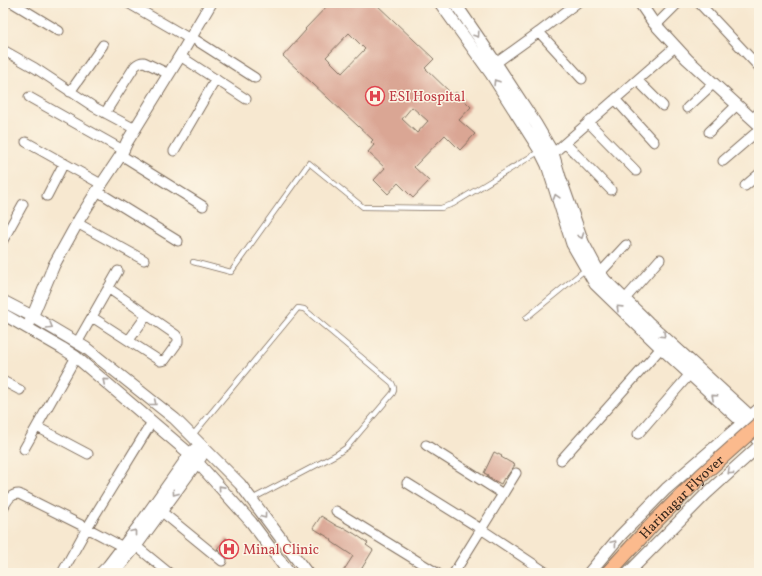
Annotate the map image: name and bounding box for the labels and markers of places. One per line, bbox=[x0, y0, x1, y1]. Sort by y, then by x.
hospital icon: ESI Hospital bbox=[364, 85, 386, 107]
place label: ESI Hospital bbox=[389, 88, 465, 107]
hospital icon: Minal Clinic bbox=[218, 538, 240, 560]
place label: Minal Clinic bbox=[243, 541, 319, 560]

